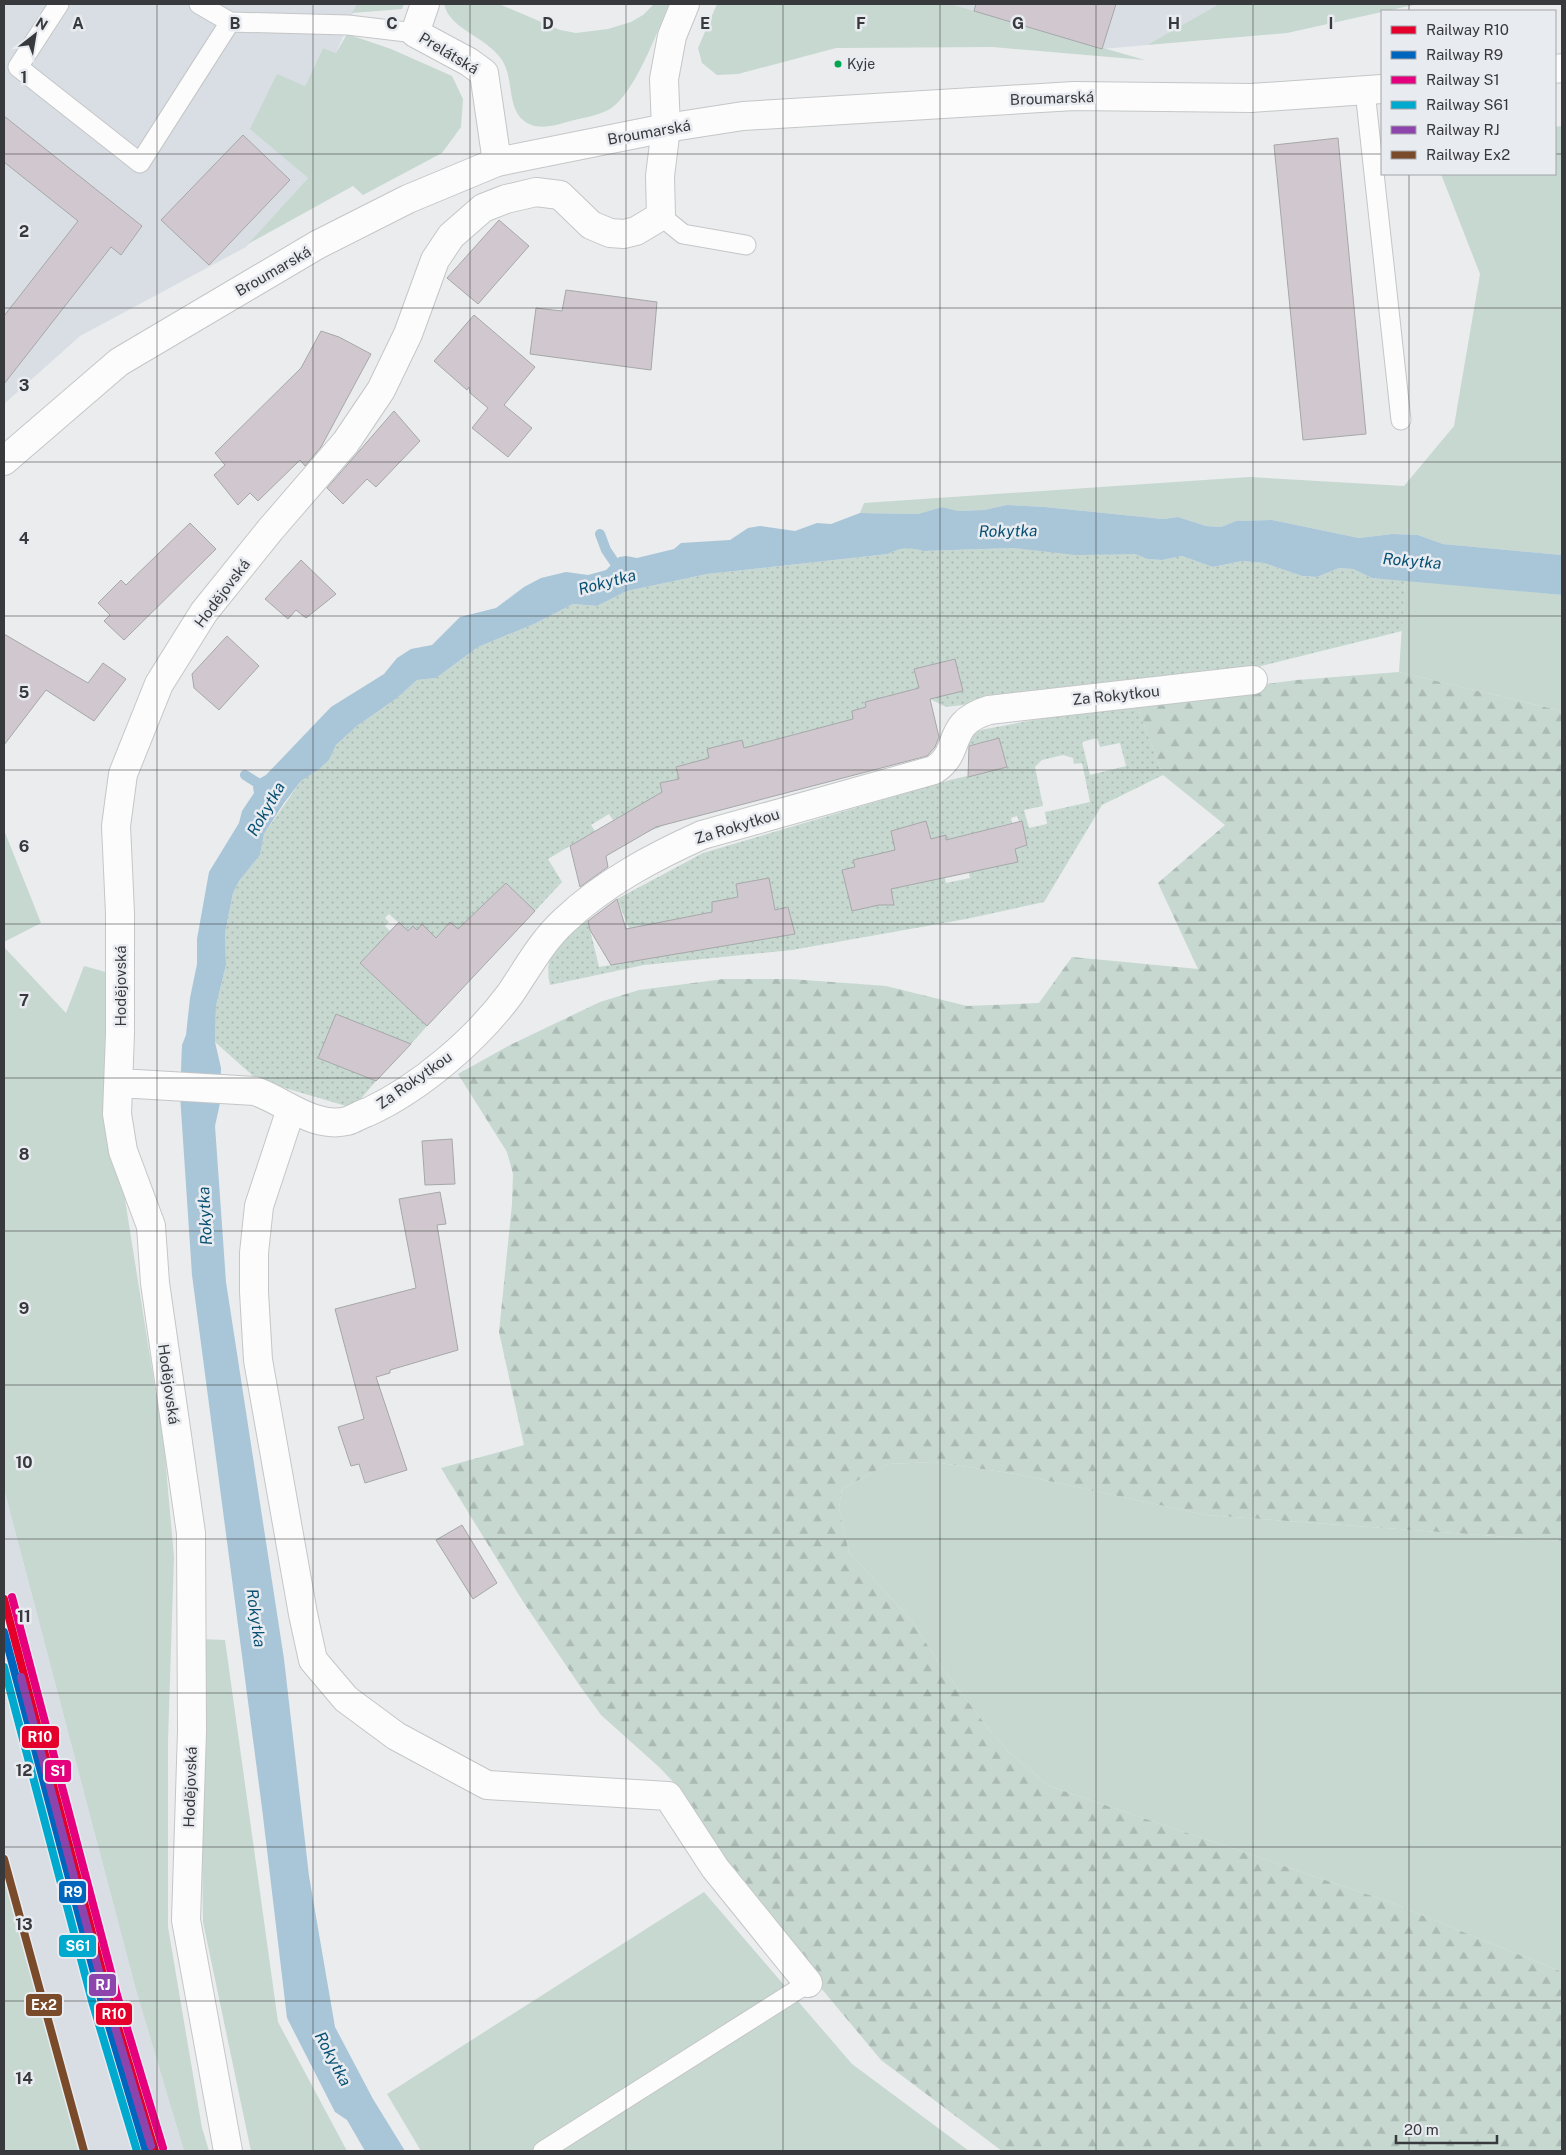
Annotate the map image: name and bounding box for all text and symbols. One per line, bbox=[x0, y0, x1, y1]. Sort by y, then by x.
north arrow bbox=[10, 10, 60, 60]
legend bbox=[1381, 10, 1556, 175]
text: N bbox=[33, 14, 51, 34]
text: A bbox=[72, 14, 84, 33]
text: B bbox=[230, 14, 241, 33]
text: C bbox=[386, 14, 398, 33]
text: D bbox=[542, 14, 554, 33]
text: E bbox=[700, 14, 710, 33]
text: F bbox=[856, 14, 866, 33]
text: G bbox=[1012, 14, 1024, 33]
text: H bbox=[1168, 14, 1180, 33]
text: I bbox=[1329, 14, 1333, 33]
text: Railway R10 bbox=[1426, 21, 1509, 38]
street label: Prelátská bbox=[416, 29, 482, 77]
text: Railway R9 bbox=[1426, 46, 1503, 63]
place label: Kyje bbox=[847, 56, 875, 72]
marker: Kyje bbox=[833, 59, 843, 69]
text: 1 bbox=[21, 68, 27, 87]
text: Railway S1 bbox=[1426, 71, 1500, 88]
street label: Broumarská bbox=[1010, 88, 1094, 108]
text: Railway S61 bbox=[1426, 96, 1509, 113]
street label: Broumarská bbox=[606, 116, 692, 148]
text: Railway RJ bbox=[1426, 121, 1500, 138]
text: Railway Ex2 bbox=[1426, 146, 1510, 163]
text: 2 bbox=[19, 222, 29, 241]
street label: Broumarská bbox=[232, 243, 314, 299]
text: 3 bbox=[19, 376, 29, 395]
water label: Rokytka bbox=[978, 521, 1038, 541]
text: 4 bbox=[19, 529, 30, 548]
water label: Rokytka bbox=[1382, 549, 1442, 573]
street label: Hodějovská bbox=[191, 556, 253, 630]
water label: Rokytka bbox=[576, 565, 638, 599]
street label: Za Rokytkou bbox=[1072, 682, 1160, 708]
text: 5 bbox=[19, 683, 30, 702]
water label: Rokytka bbox=[243, 779, 289, 839]
street label: Za Rokytkou bbox=[693, 805, 781, 847]
text: 6 bbox=[19, 837, 29, 856]
street label: Hodějovská bbox=[112, 945, 129, 1027]
text: 7 bbox=[19, 991, 29, 1010]
street label: Za Rokytkou bbox=[373, 1048, 455, 1112]
text: 8 bbox=[19, 1145, 30, 1164]
water label: Rokytka bbox=[194, 1186, 216, 1246]
text: 9 bbox=[19, 1299, 29, 1318]
street label: Hodějovská bbox=[155, 1343, 183, 1425]
text: 10 bbox=[15, 1453, 33, 1472]
water label: Rokytka bbox=[242, 1588, 270, 1648]
text: 11 bbox=[17, 1607, 31, 1626]
line badge: R10 bbox=[21, 1725, 60, 1749]
text: R10 bbox=[28, 1729, 52, 1745]
street label: Hodějovská bbox=[180, 1746, 200, 1828]
line badge: S1 bbox=[44, 1759, 72, 1783]
text: 12 bbox=[15, 1761, 33, 1780]
text: S1 bbox=[50, 1763, 66, 1779]
line badge: R9 bbox=[58, 1880, 87, 1904]
text: R9 bbox=[64, 1884, 82, 1900]
text: 13 bbox=[15, 1915, 33, 1934]
line badge: S61 bbox=[58, 1934, 97, 1958]
text: S61 bbox=[66, 1938, 90, 1954]
line badge: RJ bbox=[88, 1973, 117, 1997]
text: RJ bbox=[95, 1977, 111, 1993]
line badge: Ex2 bbox=[25, 1993, 63, 2017]
text: Ex2 bbox=[31, 1997, 57, 2013]
line badge: R10 bbox=[95, 2002, 133, 2026]
text: R10 bbox=[102, 2006, 126, 2022]
water label: Rokytka bbox=[311, 2029, 355, 2089]
text: 14 bbox=[15, 2069, 33, 2088]
scale bar bbox=[1396, 2112, 1497, 2144]
text: 20 m bbox=[1404, 2121, 1439, 2138]

